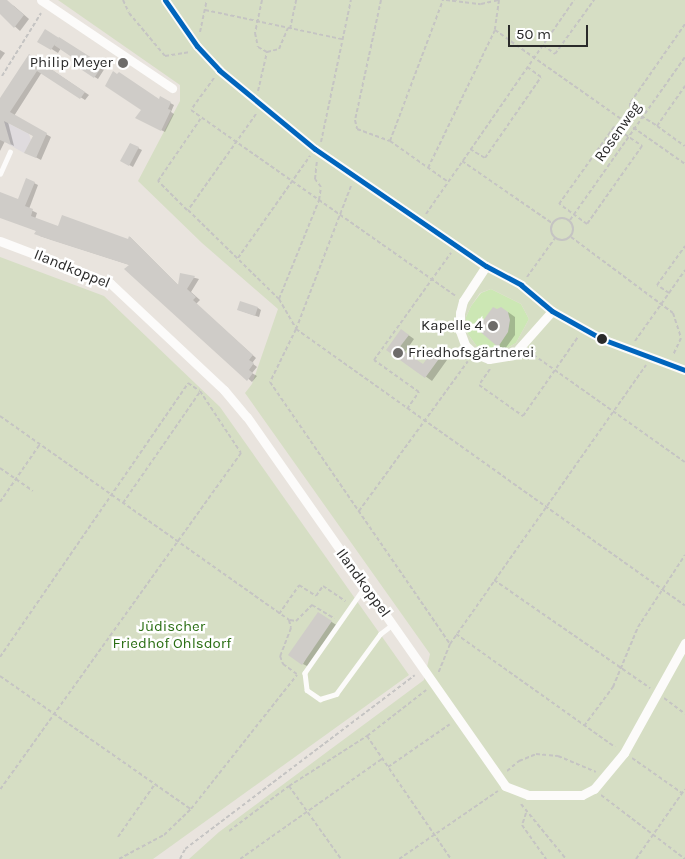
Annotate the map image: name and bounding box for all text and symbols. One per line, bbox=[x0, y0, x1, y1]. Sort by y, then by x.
scale bar bbox=[510, 15, 590, 47]
text: 50 m bbox=[516, 25, 551, 43]
place label: Philip Meyer bbox=[30, 54, 113, 72]
marker: Philip Meyer bbox=[117, 57, 129, 69]
street label: Rosenweg bbox=[591, 99, 645, 165]
street label: Ilandkoppel bbox=[31, 246, 113, 292]
place label: Kapelle 4 bbox=[421, 317, 483, 335]
marker: Kapelle 4 bbox=[487, 320, 499, 332]
unlabelled marker bbox=[597, 334, 607, 344]
place label: Friedhofsgärtnerei bbox=[408, 344, 534, 362]
marker: Friedhofsgärtnerei bbox=[392, 347, 404, 359]
street label: Ilandkoppel bbox=[332, 545, 394, 621]
park label: Jüdischer Friedhof Ohlsdorf bbox=[113, 617, 231, 652]

